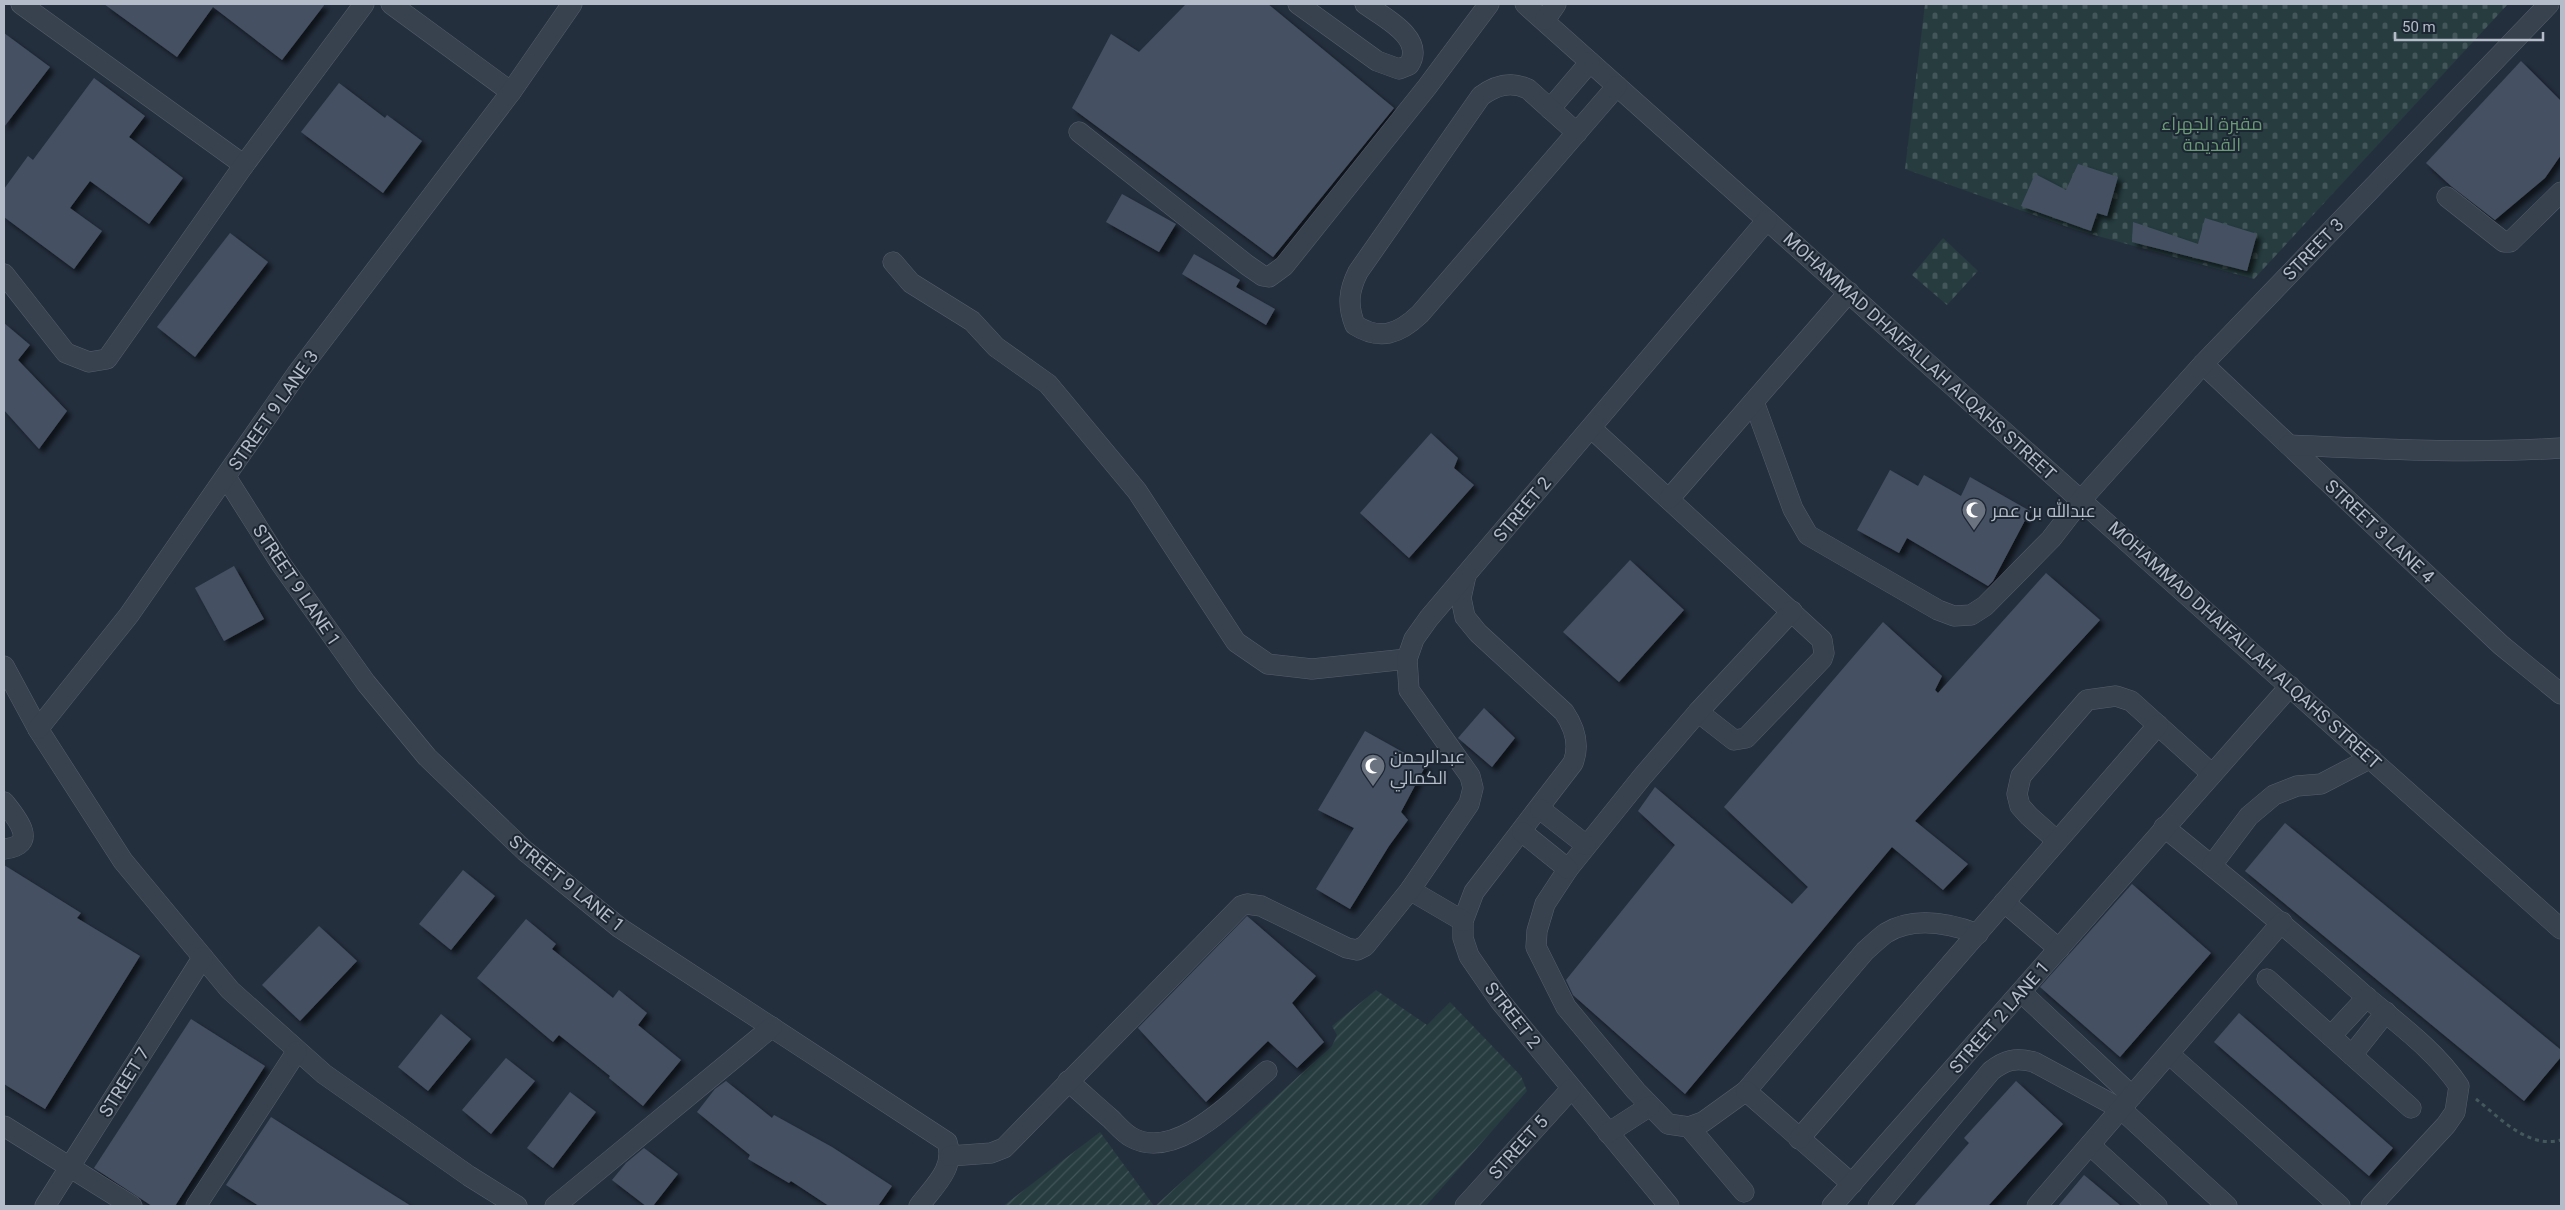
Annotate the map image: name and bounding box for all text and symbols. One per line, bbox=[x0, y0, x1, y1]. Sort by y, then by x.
scale bar bbox=[2395, 10, 2542, 42]
text: 50 m bbox=[2402, 18, 2436, 36]
park label: مقبرة الجهراء القديمة bbox=[2161, 113, 2263, 155]
street label: STREET 3 bbox=[2278, 214, 2348, 284]
street label: MOHAMMAD DHAIFALLAH ALQAHS STREET bbox=[1779, 228, 2061, 484]
street label: STREET 9 LANE 3 bbox=[224, 346, 322, 474]
street label: STREET 2 bbox=[1489, 472, 1555, 546]
street label: STREET 3 LANE 4 bbox=[2321, 475, 2439, 587]
mosque icon: عبدالله بن عمر bbox=[1961, 497, 1987, 531]
place label: عبدالله بن عمر bbox=[1991, 499, 2096, 522]
street label: MOHAMMAD DHAIFALLAH ALQAHS STREET bbox=[2104, 517, 2386, 773]
street label: STREET 9 LANE 1 bbox=[249, 520, 345, 650]
place label: عبدالرحمن الكمالي bbox=[1390, 746, 1466, 792]
mosque icon: عبدالرحمن الكمالي bbox=[1360, 753, 1386, 787]
street label: STREET 9 LANE 1 bbox=[505, 830, 629, 936]
street label: STREET 2 LANE 1 bbox=[1945, 957, 2053, 1077]
street label: STREET 2 bbox=[1481, 978, 1545, 1052]
street label: STREET 7 bbox=[94, 1043, 154, 1121]
street label: STREET 5 bbox=[1484, 1111, 1552, 1183]

